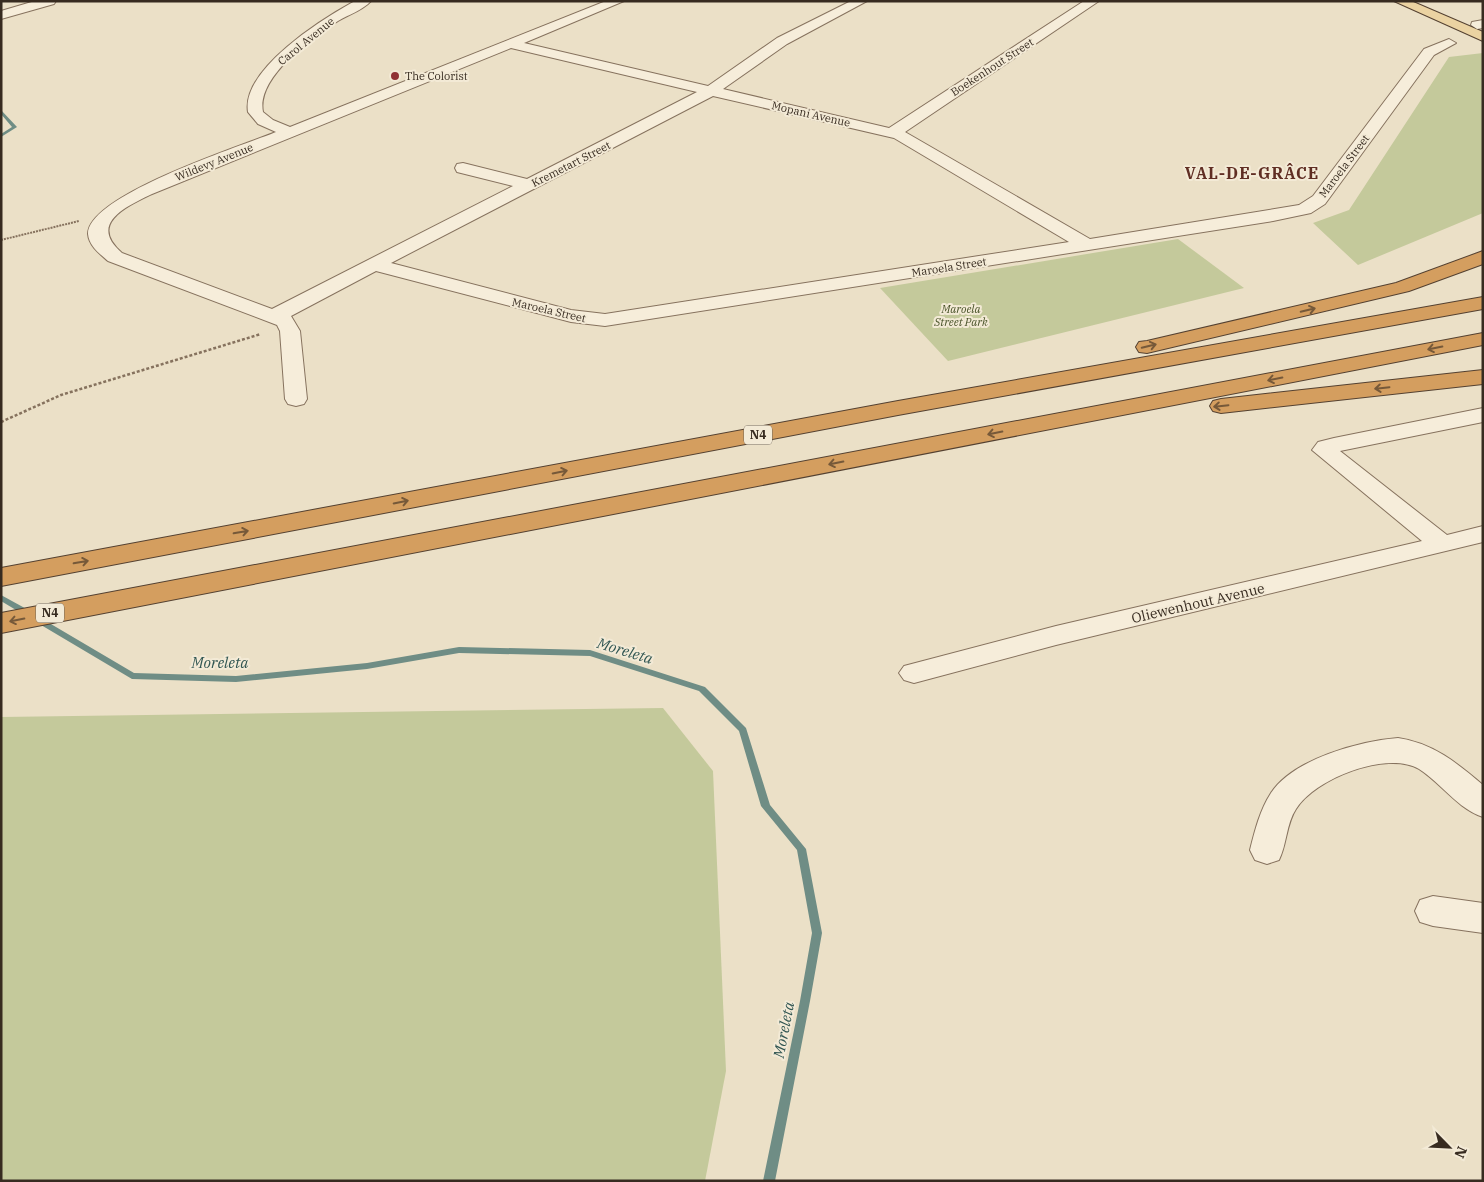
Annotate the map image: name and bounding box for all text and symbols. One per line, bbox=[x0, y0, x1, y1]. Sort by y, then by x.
street label: Carol Avenue bbox=[275, 14, 337, 68]
street label: Boekenhout Street bbox=[948, 35, 1036, 99]
place label: The Colorist bbox=[405, 69, 468, 83]
marker: The Colorist bbox=[389, 70, 401, 82]
street label: Mopani Avenue bbox=[770, 98, 852, 130]
street label: Maroela Street bbox=[1316, 132, 1372, 200]
street label: Kremetart Street bbox=[529, 138, 613, 190]
street label: Wildevy Avenue bbox=[173, 140, 255, 184]
district label: VAL-DE-GRÂCE bbox=[1185, 163, 1319, 183]
street label: Maroela Street bbox=[911, 254, 987, 280]
street label: Maroela Street bbox=[511, 295, 587, 325]
park label: Maroela Street Park bbox=[933, 302, 988, 329]
one-way arrow bbox=[1299, 304, 1315, 314]
one-way arrow bbox=[1141, 341, 1157, 350]
one-way arrow bbox=[1427, 344, 1443, 354]
one-way arrow bbox=[1268, 374, 1284, 384]
one-way arrow bbox=[1374, 383, 1390, 393]
one-way arrow bbox=[1213, 401, 1229, 410]
road number: N4 bbox=[744, 426, 772, 444]
one-way arrow bbox=[988, 428, 1004, 438]
one-way arrow bbox=[828, 459, 844, 469]
one-way arrow bbox=[552, 467, 568, 477]
one-way arrow bbox=[392, 497, 408, 507]
one-way arrow bbox=[233, 527, 249, 537]
one-way arrow bbox=[73, 556, 89, 566]
street label: Oliewenhout Avenue bbox=[1130, 579, 1266, 627]
road number: N4 bbox=[36, 604, 64, 622]
one-way arrow bbox=[10, 616, 26, 625]
water label: Moreleta bbox=[594, 633, 656, 668]
water label: Moreleta bbox=[191, 653, 249, 672]
water label: Moreleta bbox=[769, 999, 798, 1061]
north arrow bbox=[1424, 1122, 1474, 1172]
text: N bbox=[1450, 1144, 1471, 1161]

